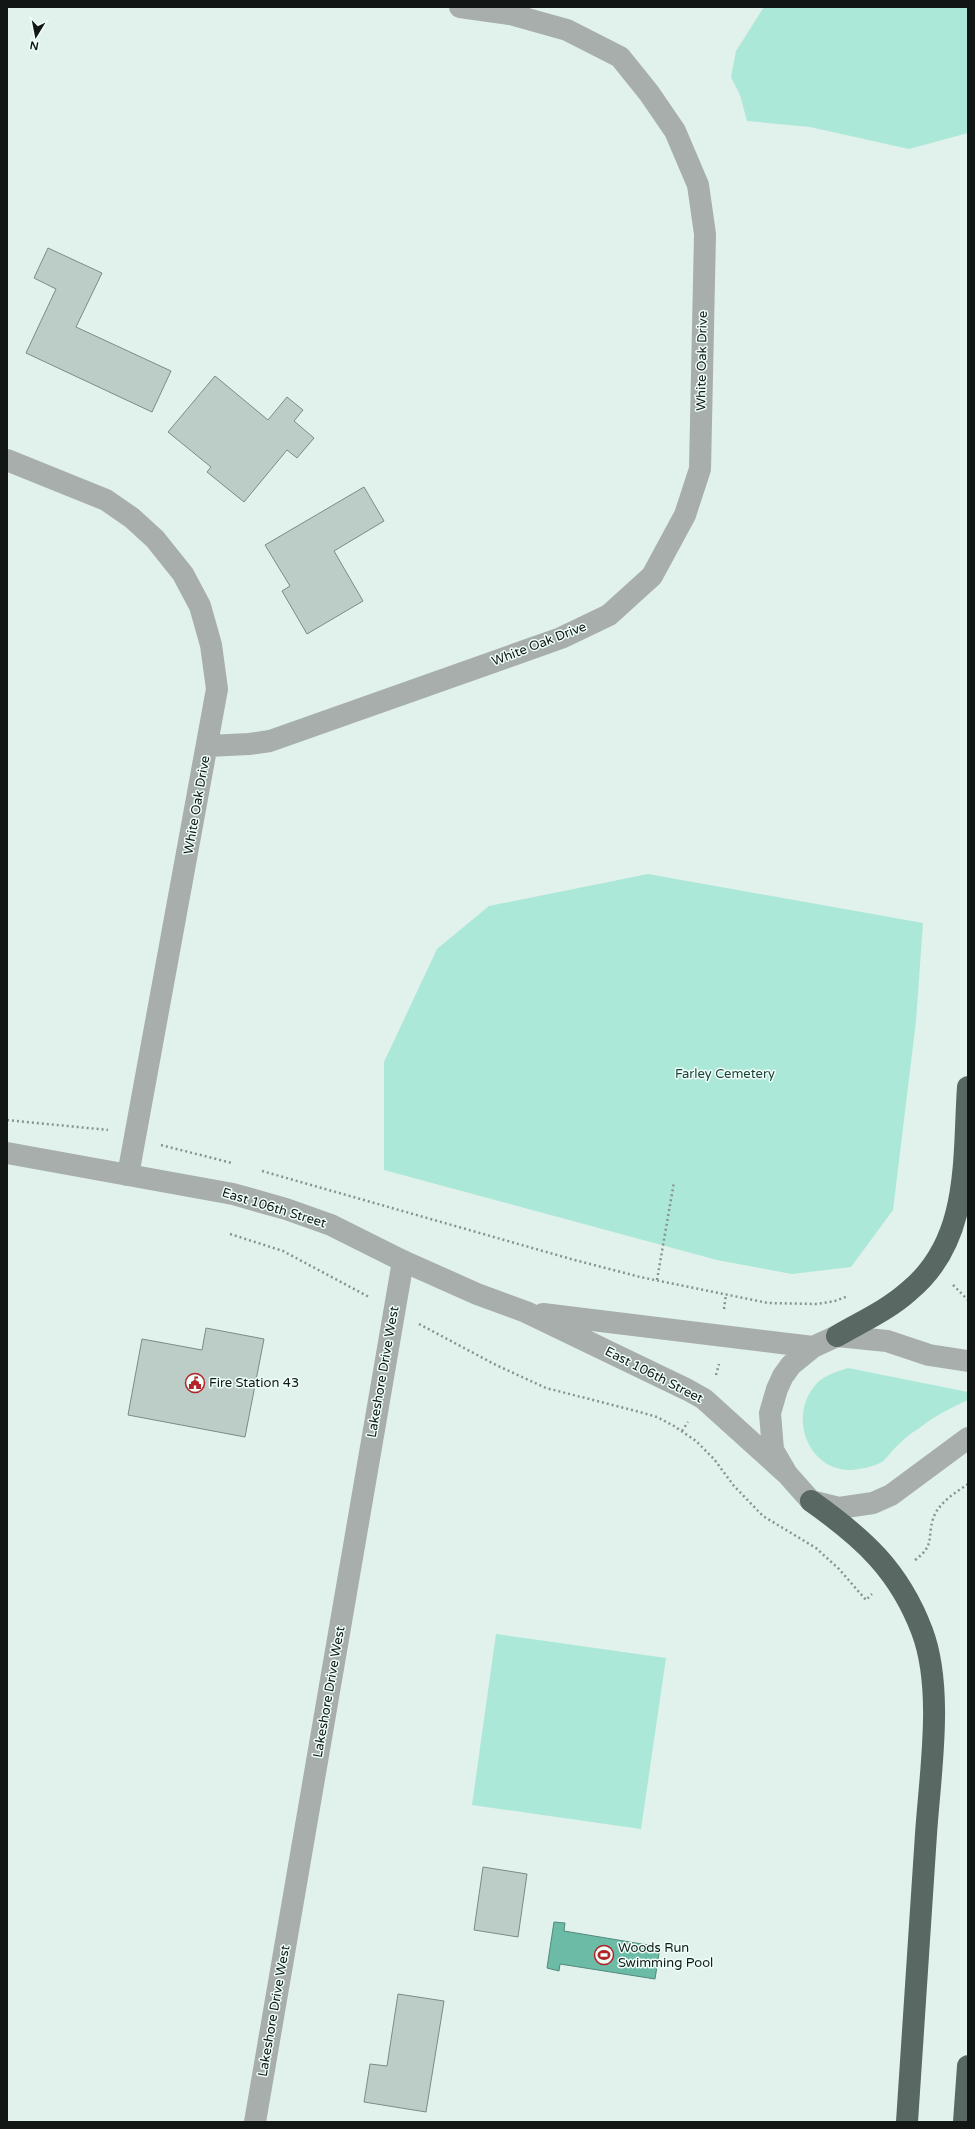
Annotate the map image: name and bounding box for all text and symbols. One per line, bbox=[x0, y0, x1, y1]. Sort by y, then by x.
north arrow bbox=[16, 16, 56, 56]
text: N bbox=[29, 38, 40, 53]
street label: White Oak Drive bbox=[693, 311, 711, 411]
street label: White Oak Drive bbox=[489, 619, 589, 669]
street label: White Oak Drive bbox=[180, 754, 214, 856]
park label: Farley Cemetery bbox=[675, 1066, 775, 1082]
street label: East 106th Street bbox=[220, 1185, 328, 1231]
street label: Lakeshore Drive West bbox=[364, 1305, 402, 1439]
street label: East 106th Street bbox=[602, 1343, 706, 1407]
public building icon: Fire Station 43 bbox=[184, 1372, 206, 1394]
place label: Fire Station 43 bbox=[209, 1375, 299, 1391]
street label: Lakeshore Drive West bbox=[310, 1625, 348, 1759]
place label: Woods Run Swimming Pool bbox=[618, 1940, 713, 1971]
street label: Lakeshore Drive West bbox=[255, 1944, 293, 2078]
sports icon: Woods Run Swimming Pool bbox=[593, 1944, 615, 1966]

